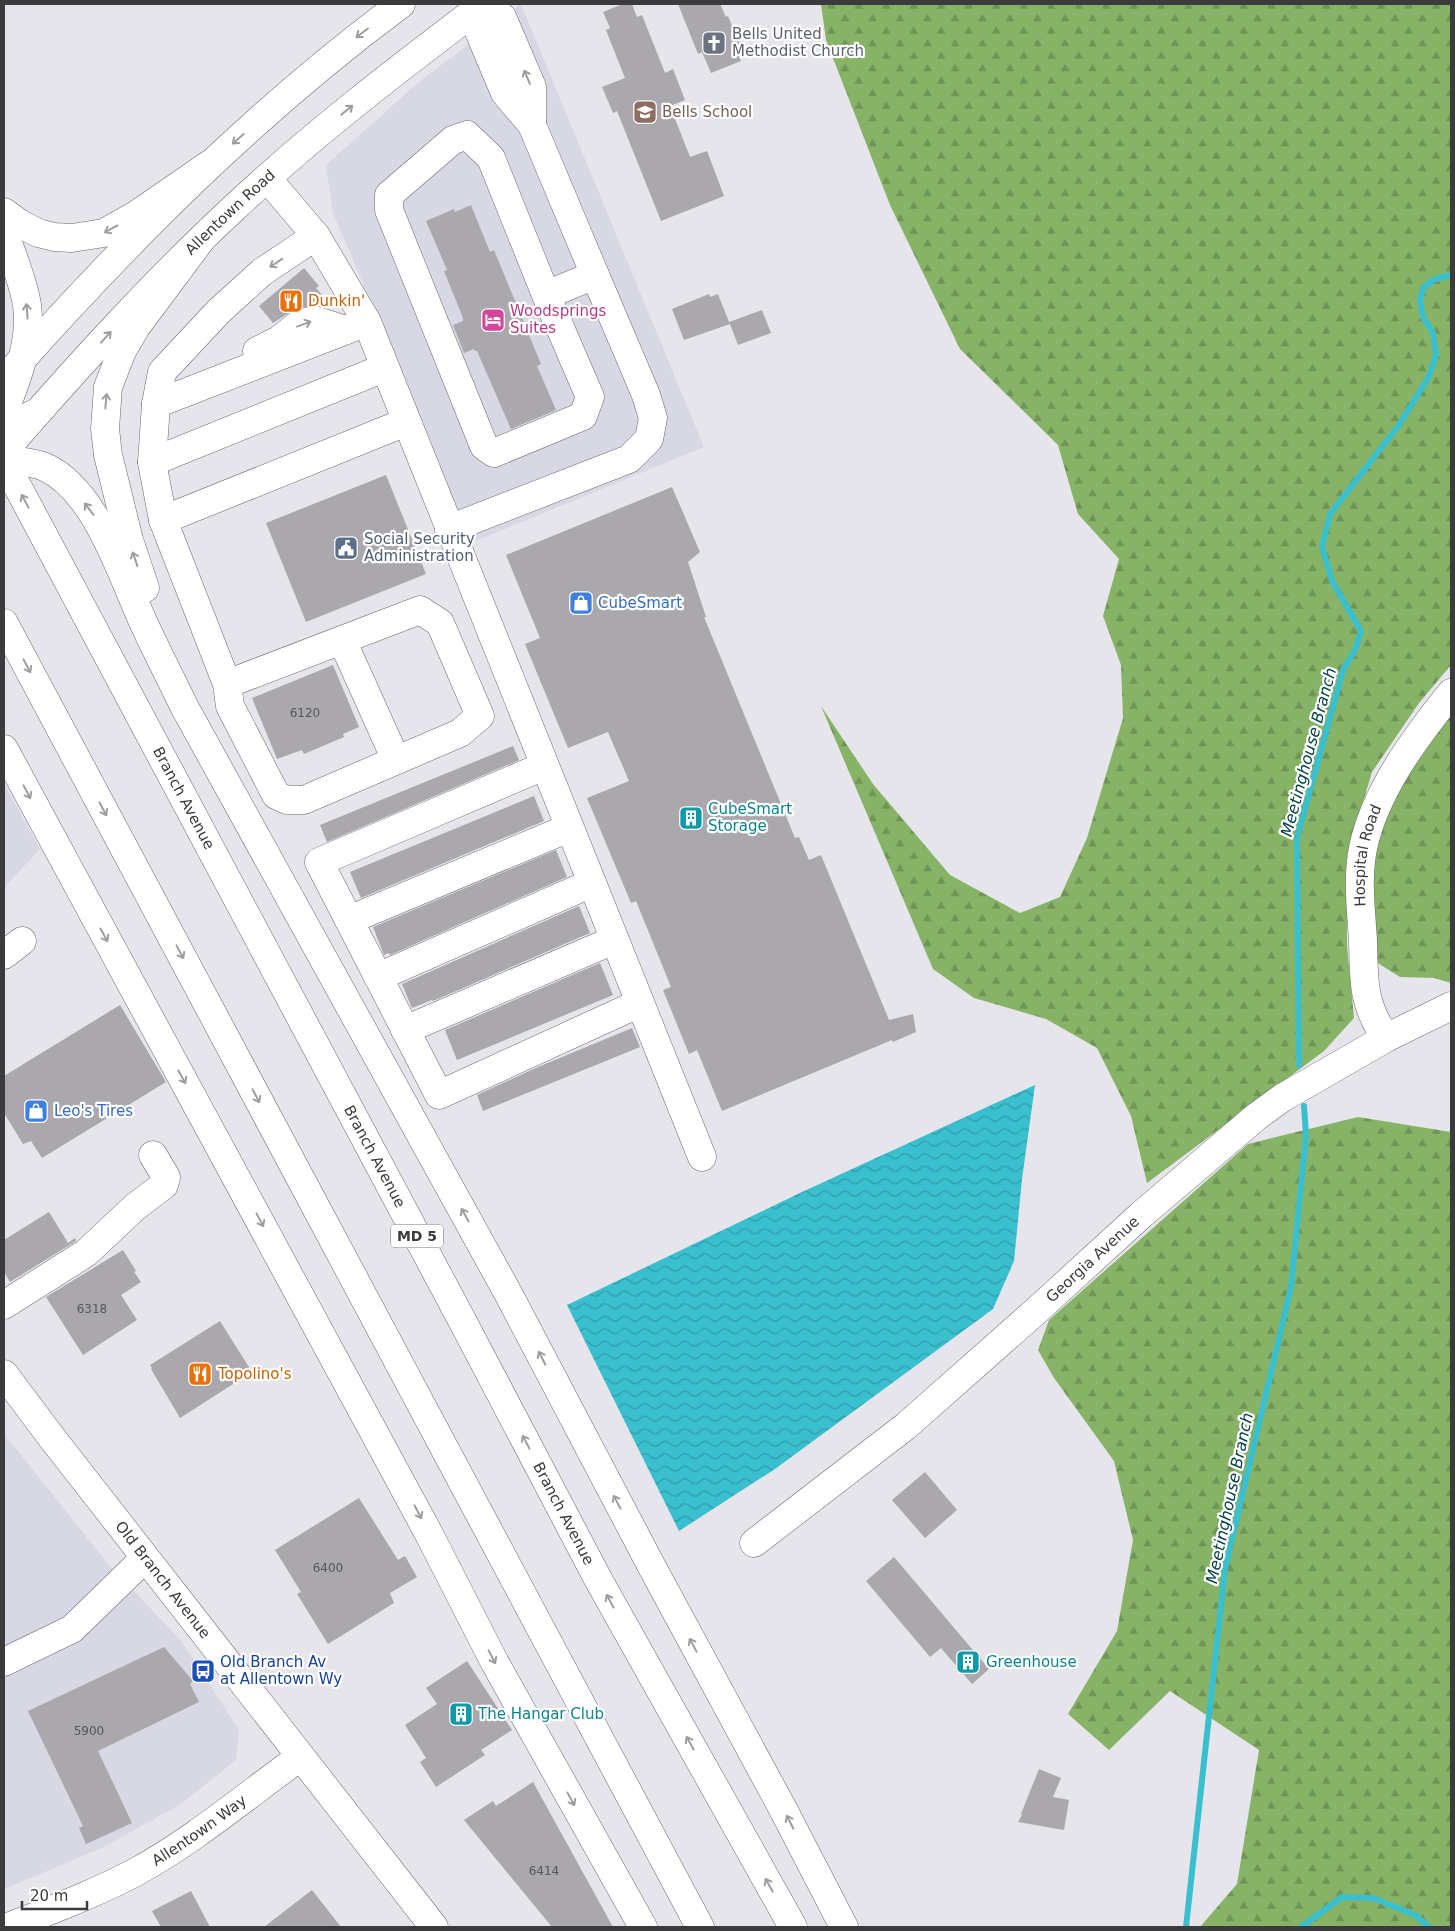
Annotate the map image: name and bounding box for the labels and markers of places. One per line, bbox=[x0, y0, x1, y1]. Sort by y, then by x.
place label: Bells United Methodist Church bbox=[732, 25, 864, 60]
church icon: Bells United Methodist Church bbox=[701, 30, 727, 56]
school or university icon: Bells School bbox=[632, 99, 658, 125]
place label: Bells School bbox=[662, 103, 752, 121]
restaurant icon: Dunkin' bbox=[278, 288, 304, 314]
place label: Dunkin' bbox=[308, 292, 365, 310]
place label: Woodsprings Suites bbox=[510, 302, 607, 337]
hotel icon: Woodsprings Suites bbox=[480, 307, 506, 333]
place label: Social Security Administration bbox=[364, 530, 475, 565]
public building icon: Social Security Administration bbox=[333, 535, 359, 561]
shop icon: CubeSmart bbox=[568, 590, 594, 616]
place label: CubeSmart bbox=[598, 594, 682, 612]
place label: CubeSmart Storage bbox=[708, 800, 792, 835]
building icon: CubeSmart Storage bbox=[678, 805, 704, 831]
shop icon: Leo's Tires bbox=[23, 1098, 49, 1124]
place label: Leo's Tires bbox=[54, 1102, 133, 1120]
restaurant icon: Topolino's bbox=[187, 1361, 213, 1387]
place label: Topolino's bbox=[217, 1365, 292, 1383]
building icon: Greenhouse bbox=[955, 1649, 981, 1675]
place label: Old Branch Av at Allentown Wy bbox=[220, 1653, 342, 1688]
place label: Greenhouse bbox=[986, 1653, 1077, 1671]
bus stop icon: Old Branch Av at Allentown Wy bbox=[190, 1658, 216, 1684]
building icon: The Hangar Club bbox=[448, 1701, 474, 1727]
place label: The Hangar Club bbox=[477, 1705, 604, 1723]

